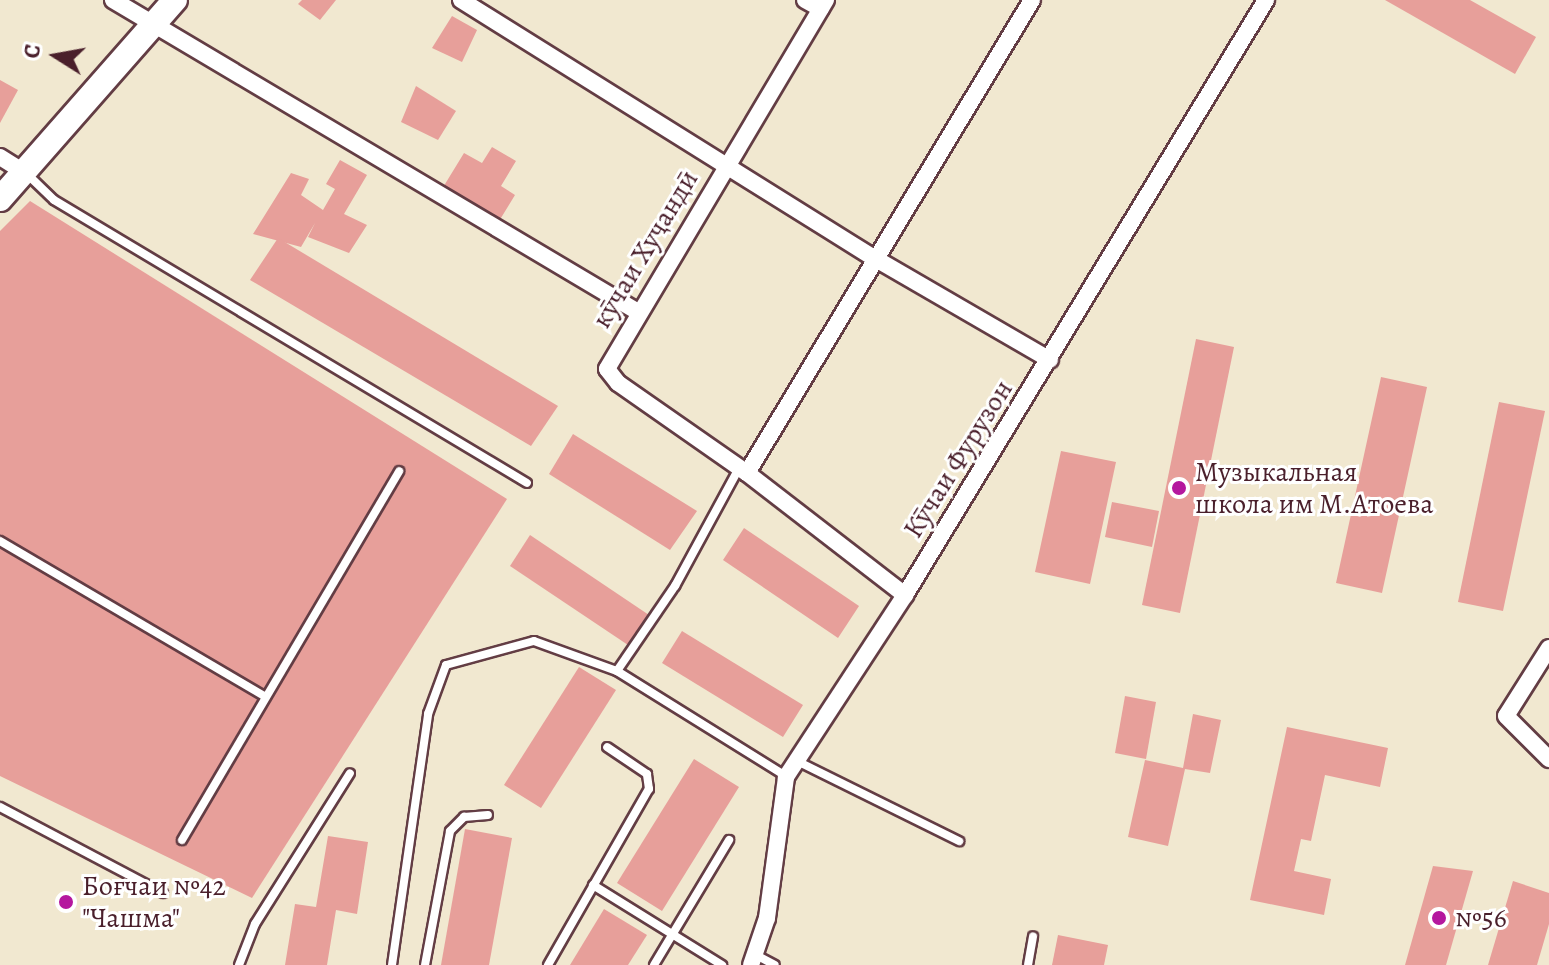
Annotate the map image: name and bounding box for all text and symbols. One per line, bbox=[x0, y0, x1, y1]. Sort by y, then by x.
north arrow bbox=[16, 16, 96, 96]
text: С bbox=[16, 42, 48, 61]
street label: кӯчаи Хуҷандӣ bbox=[585, 164, 705, 334]
street label: Кӯчаи Фурузон bbox=[896, 374, 1020, 544]
place label: Музыкальная школа им М.Атоева bbox=[1195, 455, 1433, 521]
marker: Музыкальная школа им М.Атоева bbox=[1170, 479, 1188, 497]
place label: Боғчаи №42 "Чашма" bbox=[82, 869, 226, 935]
marker: Боғчаи №42 "Чашма" bbox=[57, 893, 75, 911]
place label: №56 bbox=[1455, 901, 1507, 935]
marker: №56 bbox=[1430, 909, 1448, 927]

